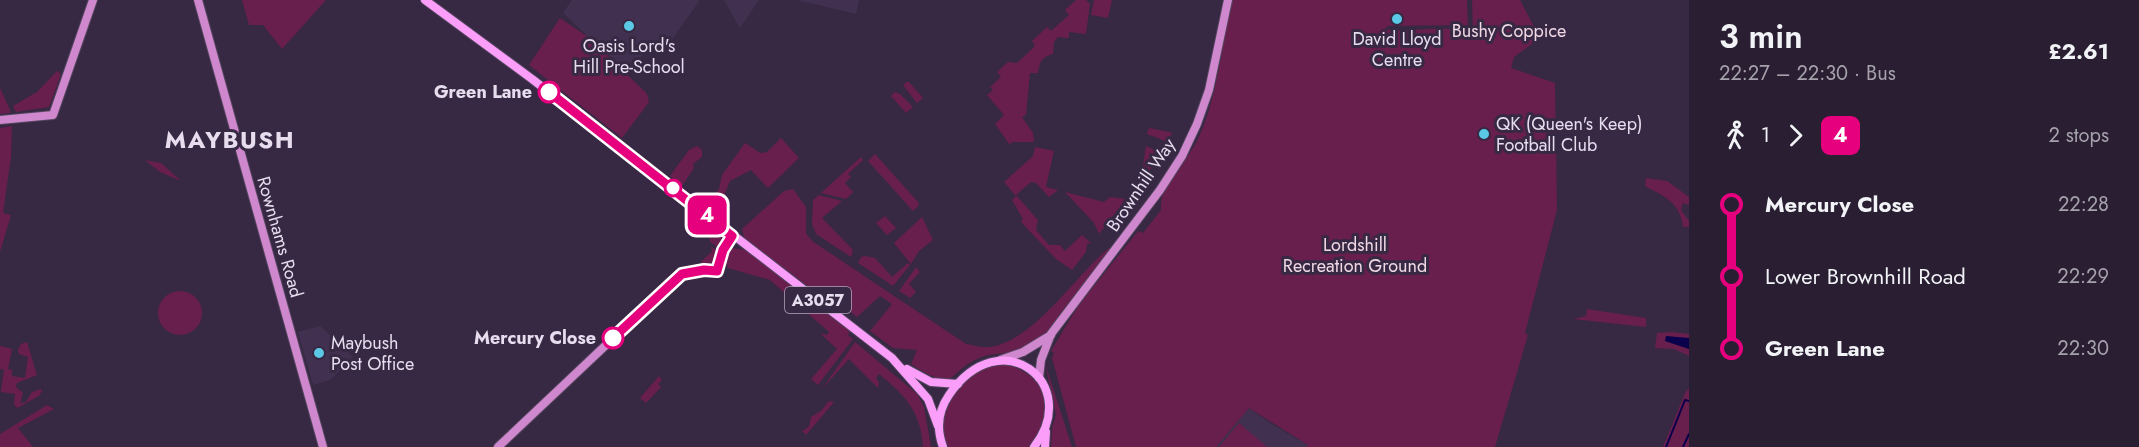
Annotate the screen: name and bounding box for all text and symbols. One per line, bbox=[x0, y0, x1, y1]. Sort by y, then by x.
marker: David Lloyd Centre bbox=[1390, 12, 1404, 26]
text: 3 min bbox=[1719, 13, 1803, 60]
park label: Bushy Coppice bbox=[1452, 18, 1566, 44]
marker: Oasis Lord's Hill Pre-School bbox=[622, 19, 636, 33]
place label: David Lloyd Centre bbox=[1352, 26, 1442, 73]
place label: Oasis Lord's Hill Pre-School bbox=[573, 33, 685, 80]
text: £2.61 bbox=[2048, 35, 2109, 67]
text: 22:27 – 22:30 · Bus bbox=[1719, 59, 1896, 88]
place label: Green Lane bbox=[434, 79, 532, 105]
marker: Green Lane bbox=[538, 81, 560, 103]
place label: QK (Queen's Keep) Football Club bbox=[1496, 111, 1642, 158]
icon: walk bbox=[1719, 119, 1752, 152]
icon: forward bbox=[1779, 119, 1812, 152]
text: 4 bbox=[1833, 120, 1848, 150]
text: 1 bbox=[1761, 121, 1770, 150]
text: 2 stops bbox=[2048, 121, 2109, 150]
district label: MAYBUSH bbox=[165, 122, 295, 157]
marker: QK (Queen's Keep) Football Club bbox=[1477, 127, 1491, 141]
street label: Brownhill Way bbox=[1100, 133, 1182, 237]
street label: Rownhams Road bbox=[250, 173, 310, 301]
unlabelled marker bbox=[664, 179, 682, 197]
text: Mercury Close bbox=[1765, 188, 1914, 220]
text: 22:28 bbox=[2058, 190, 2109, 219]
line badge: 4 bbox=[688, 196, 726, 234]
text: 4 bbox=[700, 200, 714, 230]
park label: Lordshill Recreation Ground bbox=[1283, 232, 1427, 279]
text: Lower Brownhill Road bbox=[1765, 260, 1966, 292]
text: 22:29 bbox=[2057, 262, 2109, 291]
road number: A3057 bbox=[785, 287, 851, 313]
place label: Mercury Close bbox=[474, 325, 596, 351]
marker: Mercury Close bbox=[602, 327, 624, 349]
place label: Maybush Post Office bbox=[331, 330, 414, 377]
text: Green Lane bbox=[1765, 332, 1885, 364]
text: 22:30 bbox=[2057, 334, 2109, 363]
marker: Maybush Post Office bbox=[312, 346, 326, 360]

